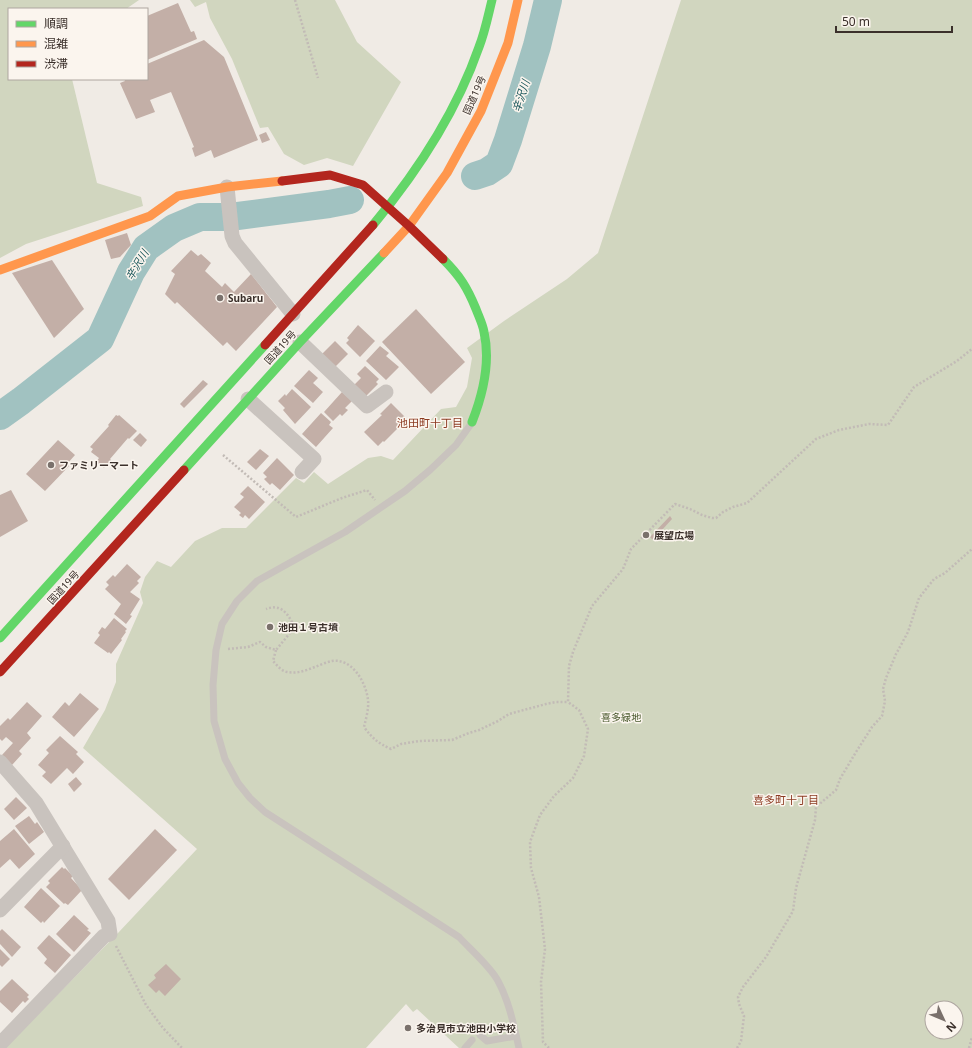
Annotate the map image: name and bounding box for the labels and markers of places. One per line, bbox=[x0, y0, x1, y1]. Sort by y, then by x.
place label: Subaru bbox=[228, 291, 263, 305]
marker: Subaru bbox=[215, 293, 225, 303]
place label: ファミリーマート bbox=[59, 458, 139, 472]
marker: ファミリーマート bbox=[46, 460, 56, 470]
place label: 展望広場 bbox=[654, 528, 694, 542]
marker: 展望広場 bbox=[641, 530, 651, 540]
place label: 池田１号古墳 bbox=[278, 620, 339, 634]
marker: 池田１号古墳 bbox=[265, 622, 275, 632]
place label: 多治見市立池田小学校 bbox=[416, 1021, 516, 1035]
marker: 多治見市立池田小学校 bbox=[403, 1023, 413, 1033]

